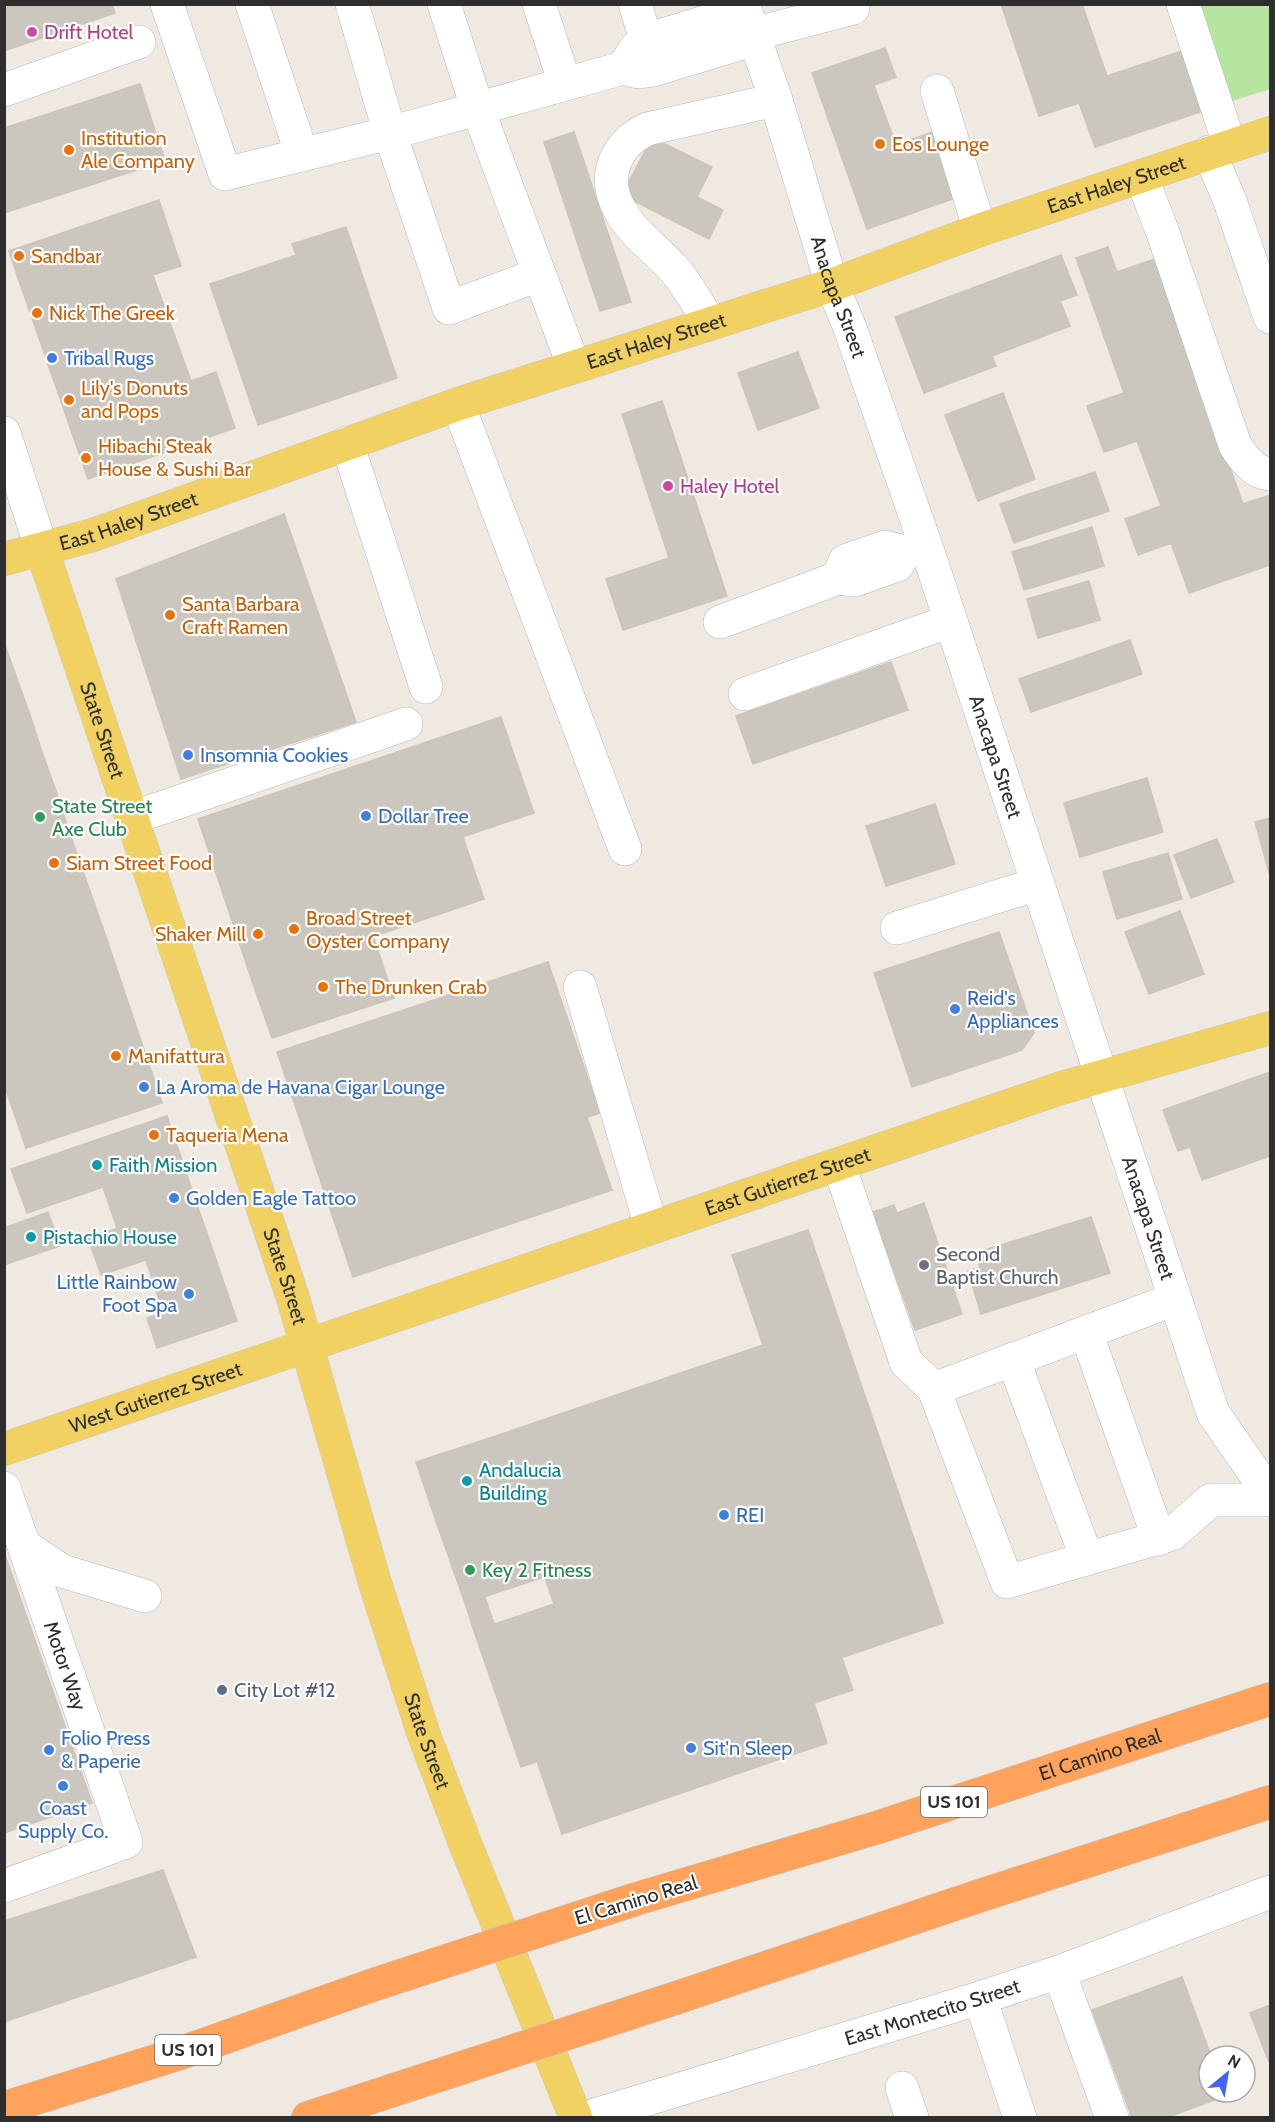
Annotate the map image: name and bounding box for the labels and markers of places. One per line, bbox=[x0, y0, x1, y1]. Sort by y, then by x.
place label: Drift Hotel bbox=[44, 20, 133, 44]
marker: Drift Hotel bbox=[25, 25, 39, 39]
place label: Institution Ale Company bbox=[81, 126, 195, 173]
place label: Eos Lounge bbox=[892, 132, 989, 156]
marker: Eos Lounge bbox=[873, 137, 887, 151]
marker: Institution Ale Company bbox=[62, 143, 76, 157]
place label: Sandbar bbox=[31, 244, 102, 268]
marker: Sandbar bbox=[12, 249, 26, 263]
place label: Nick The Greek bbox=[49, 301, 175, 325]
marker: Nick The Greek bbox=[30, 306, 44, 320]
place label: Tribal Rugs bbox=[64, 346, 154, 370]
marker: Tribal Rugs bbox=[45, 351, 59, 365]
place label: Lily's Donuts and Pops bbox=[81, 376, 188, 423]
marker: Lily's Donuts and Pops bbox=[62, 393, 76, 407]
place label: Hibachi Steak House & Sushi Bar bbox=[98, 434, 251, 481]
marker: Hibachi Steak House & Sushi Bar bbox=[79, 451, 93, 465]
place label: Haley Hotel bbox=[680, 474, 779, 498]
marker: Haley Hotel bbox=[661, 479, 675, 493]
place label: Santa Barbara Craft Ramen bbox=[182, 592, 300, 639]
marker: Santa Barbara Craft Ramen bbox=[163, 608, 177, 622]
place label: Insomnia Cookies bbox=[200, 743, 348, 767]
marker: Insomnia Cookies bbox=[181, 748, 195, 762]
place label: State Street Axe Club bbox=[52, 794, 153, 841]
place label: Dollar Tree bbox=[378, 804, 469, 828]
marker: Dollar Tree bbox=[359, 809, 373, 823]
marker: State Street Axe Club bbox=[33, 810, 47, 824]
place label: Siam Street Food bbox=[66, 851, 212, 875]
marker: Siam Street Food bbox=[47, 856, 61, 870]
place label: Broad Street Oyster Company bbox=[306, 906, 450, 953]
place label: Shaker Mill bbox=[155, 922, 246, 946]
marker: Broad Street Oyster Company bbox=[287, 922, 301, 936]
marker: Shaker Mill bbox=[251, 927, 265, 941]
place label: The Drunken Crab bbox=[335, 975, 487, 999]
marker: The Drunken Crab bbox=[316, 980, 330, 994]
place label: Reid's Appliances bbox=[967, 986, 1059, 1033]
marker: Reid's Appliances bbox=[948, 1002, 962, 1016]
place label: Manifattura bbox=[128, 1044, 225, 1068]
marker: Manifattura bbox=[109, 1049, 123, 1063]
place label: La Aroma de Havana Cigar Lounge bbox=[156, 1075, 445, 1099]
marker: La Aroma de Havana Cigar Lounge bbox=[137, 1080, 151, 1094]
place label: Taqueria Mena bbox=[166, 1123, 289, 1147]
marker: Taqueria Mena bbox=[147, 1128, 161, 1142]
place label: Faith Mission bbox=[109, 1153, 218, 1177]
marker: Faith Mission bbox=[90, 1158, 104, 1172]
place label: Golden Eagle Tattoo bbox=[186, 1186, 356, 1210]
marker: Golden Eagle Tattoo bbox=[167, 1191, 181, 1205]
place label: Pistachio House bbox=[43, 1225, 177, 1249]
marker: Pistachio House bbox=[24, 1230, 38, 1244]
place label: Second Baptist Church bbox=[936, 1242, 1059, 1289]
marker: Second Baptist Church bbox=[917, 1258, 931, 1272]
place label: Little Rainbow Foot Spa bbox=[56, 1270, 177, 1317]
marker: Little Rainbow Foot Spa bbox=[182, 1287, 196, 1301]
place label: Andalucia Building bbox=[479, 1458, 562, 1505]
marker: Andalucia Building bbox=[460, 1474, 474, 1488]
place label: REI bbox=[736, 1503, 764, 1527]
marker: REI bbox=[717, 1508, 731, 1522]
place label: Key 2 Fitness bbox=[482, 1558, 592, 1582]
marker: Key 2 Fitness bbox=[463, 1563, 477, 1577]
place label: City Lot #12 bbox=[234, 1678, 336, 1702]
marker: City Lot #12 bbox=[215, 1683, 229, 1697]
place label: Folio Press & Paperie bbox=[61, 1726, 150, 1773]
place label: Sit'n Sleep bbox=[703, 1736, 792, 1760]
marker: Sit'n Sleep bbox=[684, 1741, 698, 1755]
marker: Folio Press & Paperie bbox=[42, 1743, 56, 1757]
marker: Coast Supply Co. bbox=[56, 1779, 70, 1793]
place label: Coast Supply Co. bbox=[18, 1796, 108, 1843]

